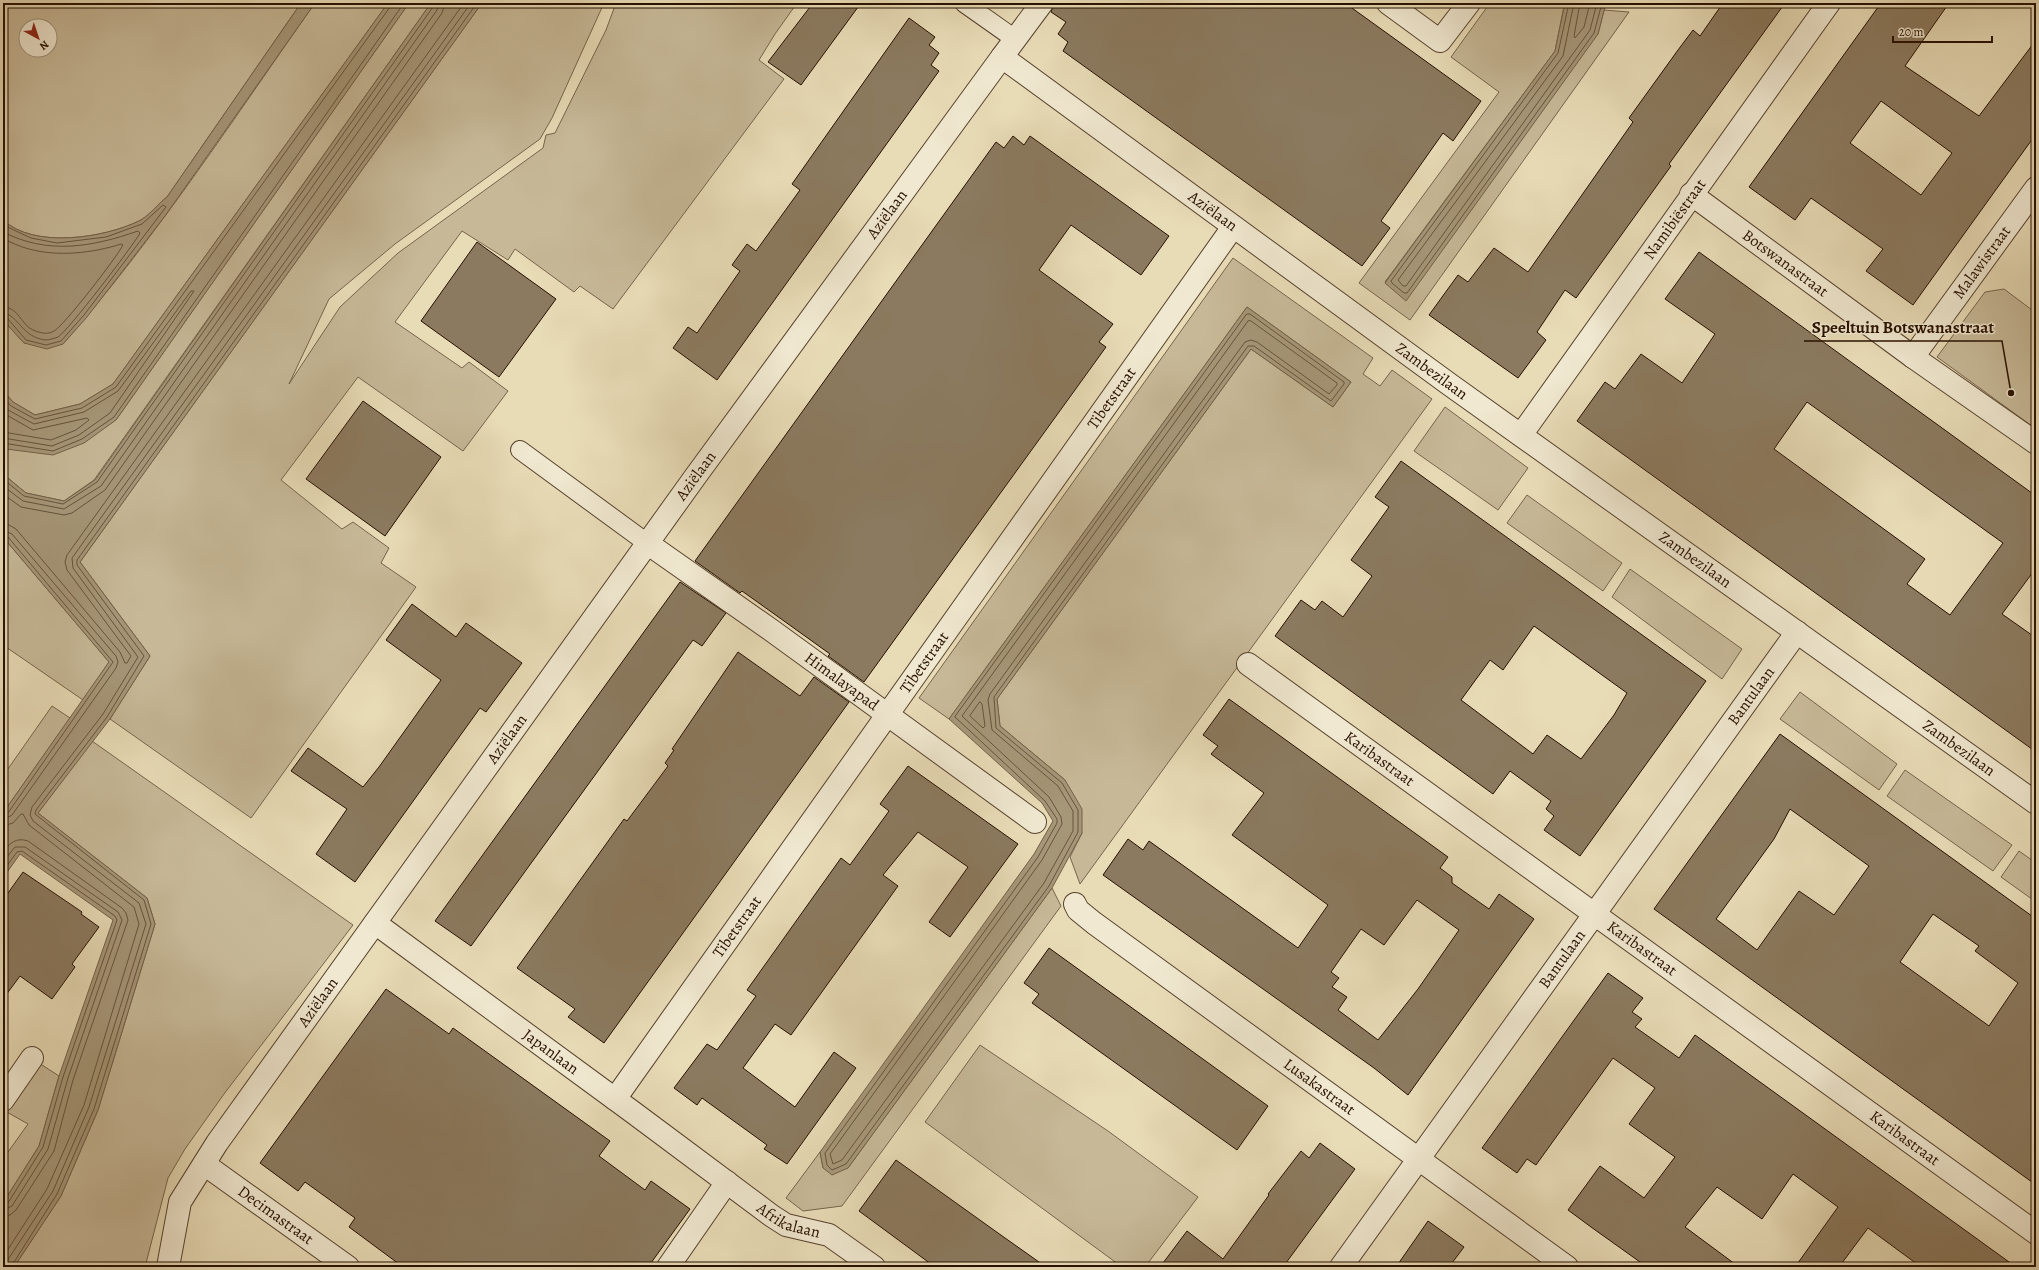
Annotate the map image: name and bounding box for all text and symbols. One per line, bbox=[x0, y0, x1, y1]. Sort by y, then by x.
north arrow bbox=[18, 18, 58, 58]
scale bar bbox=[1893, 18, 1992, 44]
text: 20 m bbox=[1899, 24, 1923, 40]
text: N bbox=[36, 37, 52, 54]
street label: Namibiëstraat bbox=[1639, 174, 1711, 264]
street label: Aziëlaan bbox=[861, 185, 913, 244]
street label: Aziëlaan bbox=[1183, 185, 1242, 237]
street label: Malawistraat bbox=[1948, 221, 2016, 303]
street label: Botswanastraat bbox=[1738, 224, 1833, 302]
callout: Speeltuin Botswanastraat bbox=[1804, 312, 2002, 341]
text: Speeltuin Botswanastraat bbox=[1812, 316, 1995, 339]
street label: Zambezilaan bbox=[1391, 337, 1472, 405]
street label: Tibetstraat bbox=[1082, 363, 1141, 434]
street label: Aziëlaan bbox=[670, 447, 721, 506]
street label: Zambezilaan bbox=[1654, 526, 1736, 593]
street label: Tibetstraat bbox=[895, 627, 954, 698]
street label: Himalayapad bbox=[800, 647, 884, 716]
street label: Bantulaan bbox=[1722, 662, 1780, 730]
street label: Aziëlaan bbox=[481, 710, 532, 769]
street label: Zambezilaan bbox=[1918, 714, 2000, 782]
street label: Karibastraat bbox=[1340, 726, 1419, 792]
street label: Tibetstraat bbox=[707, 891, 767, 962]
street label: Karibastraat bbox=[1603, 916, 1682, 981]
street label: Bantulaan bbox=[1533, 925, 1591, 993]
street label: Aziëlaan bbox=[292, 973, 343, 1032]
street label: Japanlaan bbox=[518, 1024, 583, 1080]
street label: Lusakastraat bbox=[1279, 1053, 1360, 1120]
street label: Karibastraat bbox=[1865, 1105, 1944, 1171]
street label: Decimastraat bbox=[233, 1181, 318, 1250]
street label: Afrikalaan bbox=[751, 1197, 823, 1244]

